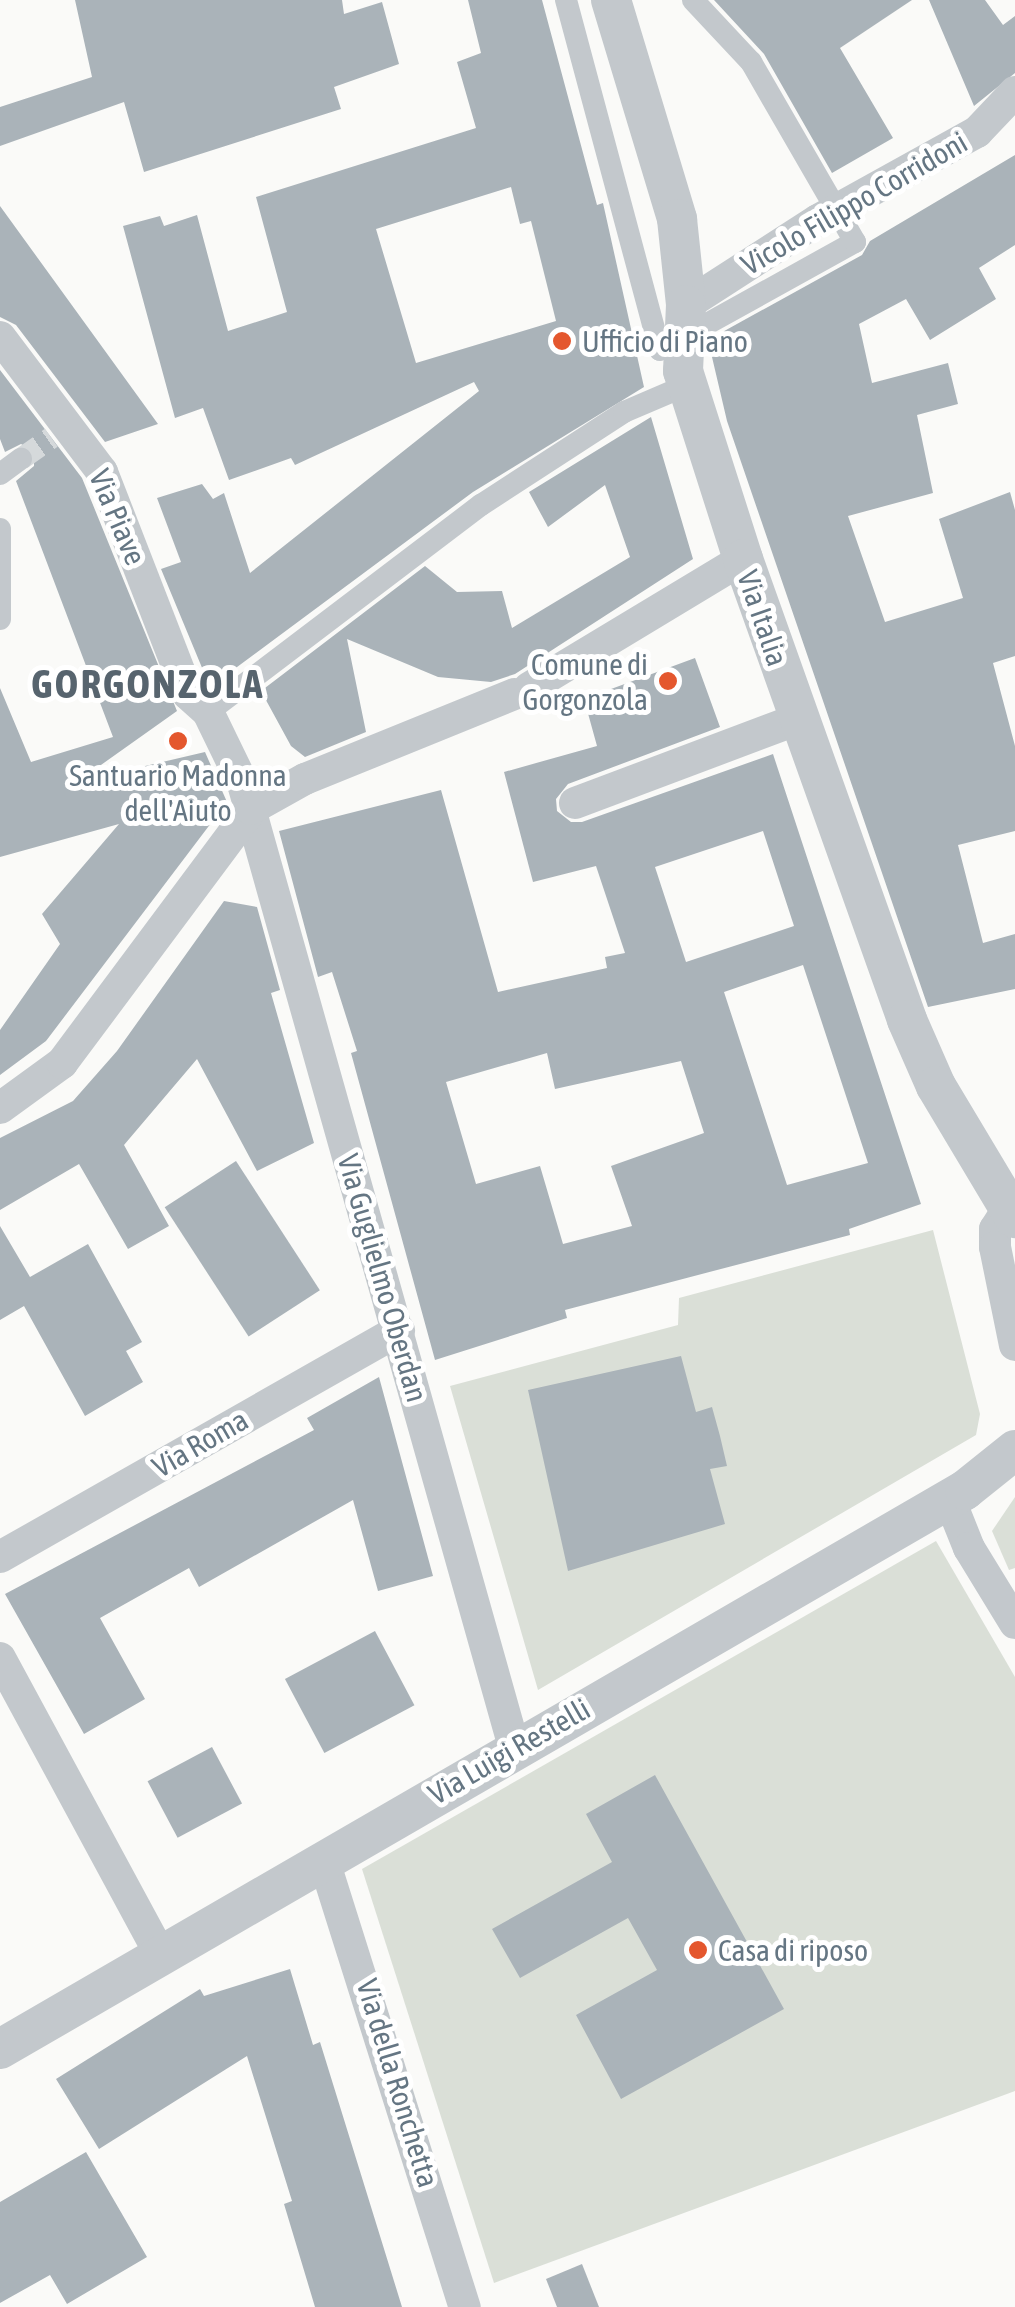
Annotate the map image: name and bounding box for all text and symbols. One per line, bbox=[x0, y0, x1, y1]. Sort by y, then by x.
street label: Vicolo Filippo Corridoni bbox=[735, 124, 973, 282]
place label: Ufficio di Piano bbox=[582, 323, 748, 359]
marker: Ufficio di Piano bbox=[551, 330, 573, 352]
street label: Via Piave bbox=[82, 464, 154, 570]
street label: Via Italia bbox=[730, 565, 796, 671]
place label: Comune di Gorgonzola bbox=[523, 646, 648, 716]
district label: GORGONZOLA bbox=[31, 660, 265, 708]
marker: Comune di Gorgonzola bbox=[657, 670, 679, 692]
marker: Santuario Madonna dell'Aiuto bbox=[167, 730, 189, 752]
place label: Santuario Madonna dell'Aiuto bbox=[69, 757, 287, 828]
street label: Via Guglielmo Oberdan bbox=[330, 1150, 436, 1406]
street label: Via Roma bbox=[146, 1401, 254, 1485]
street label: Via Luigi Restelli bbox=[422, 1690, 596, 1812]
place label: Casa di riposo bbox=[718, 1932, 868, 1968]
marker: Casa di riposo bbox=[687, 1939, 709, 1961]
street label: Via della Ronchetta bbox=[349, 1975, 447, 2191]

